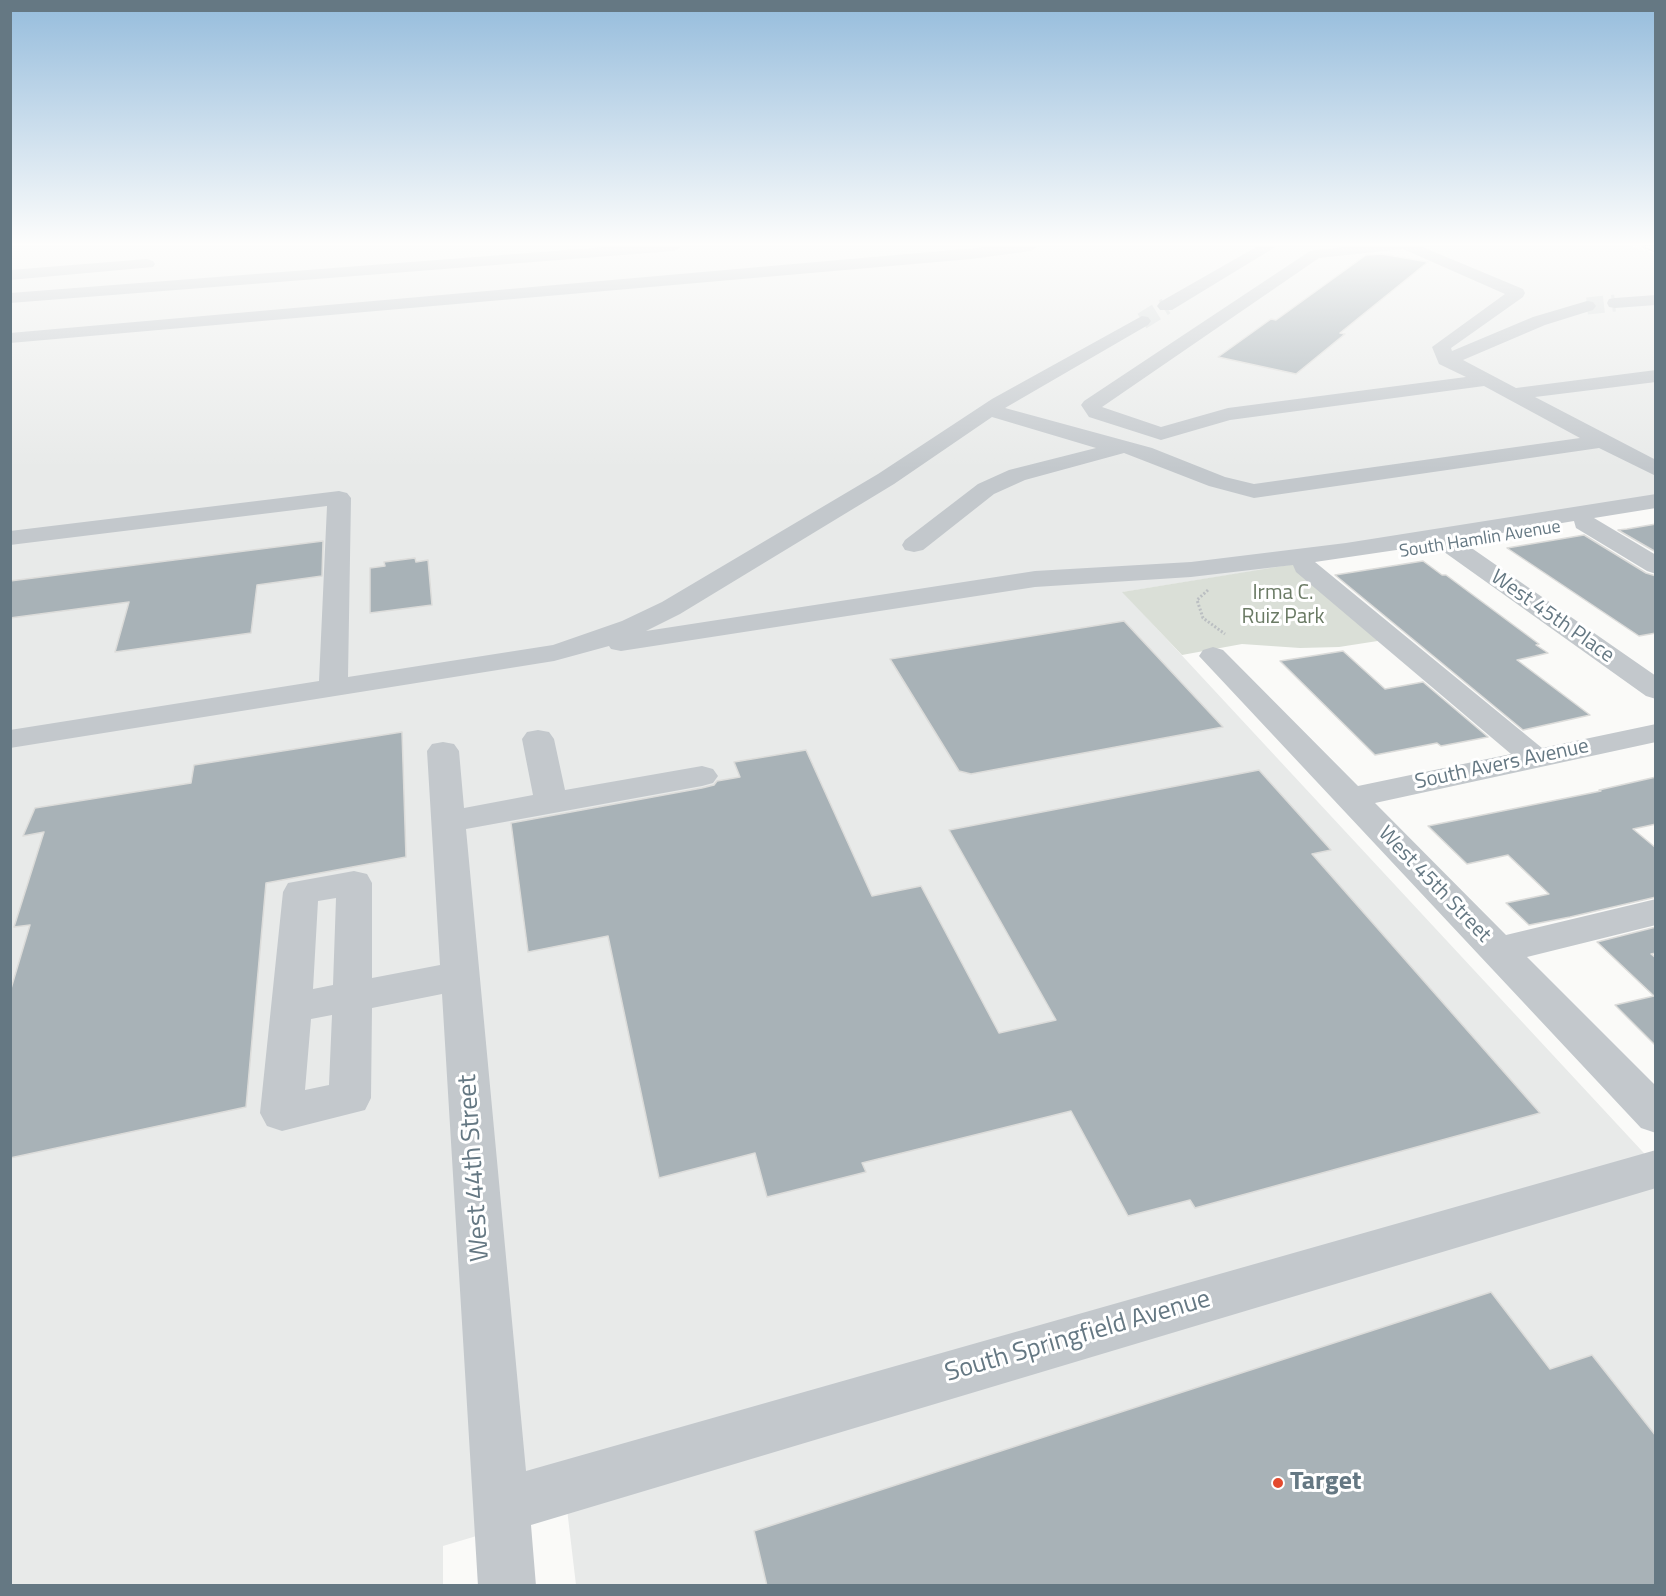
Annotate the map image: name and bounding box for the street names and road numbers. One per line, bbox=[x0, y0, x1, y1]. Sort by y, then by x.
street label: South Hamlin Avenue bbox=[1398, 517, 1562, 563]
street label: West 45th Place bbox=[1485, 565, 1619, 669]
street label: South Avers Avenue bbox=[1413, 734, 1591, 796]
street label: West 45th Street bbox=[1372, 822, 1496, 948]
street label: West 44th Street bbox=[453, 1073, 497, 1263]
street label: South Springfield Avenue bbox=[942, 1284, 1214, 1390]

